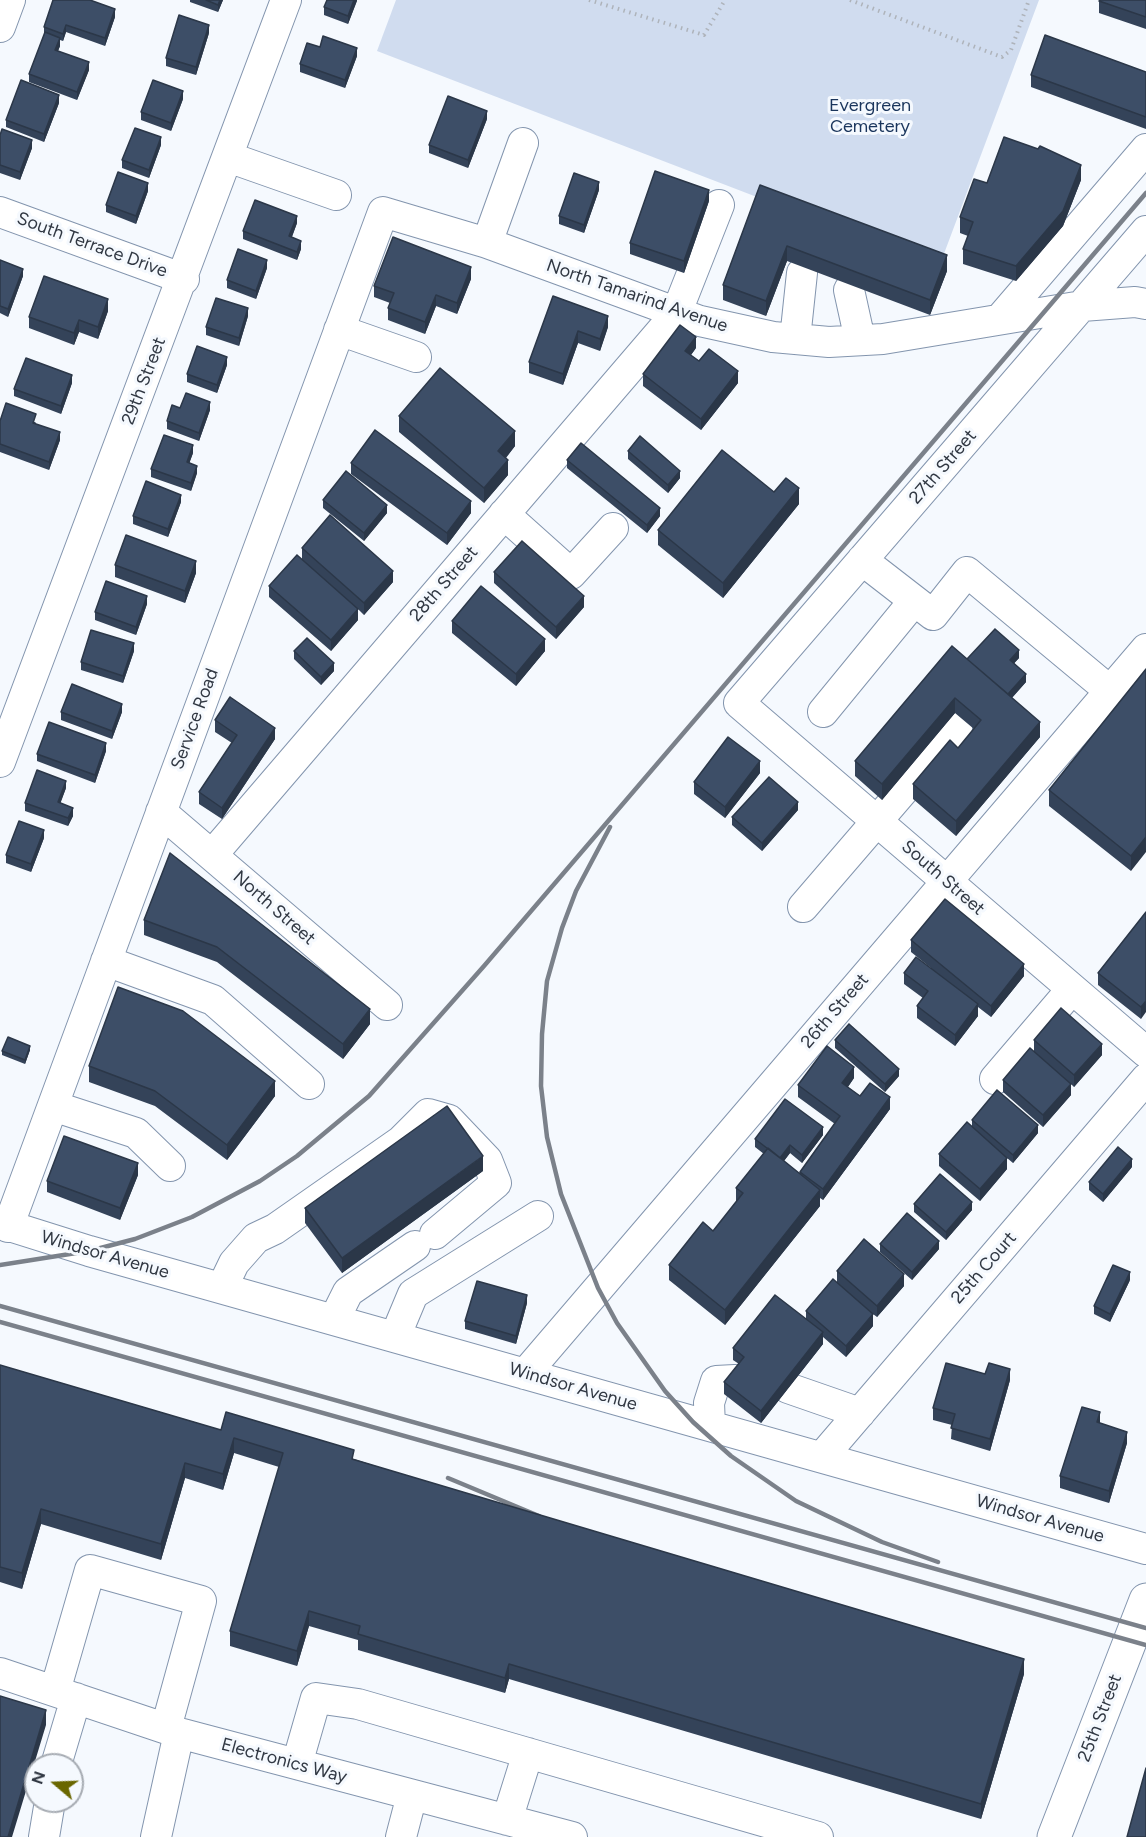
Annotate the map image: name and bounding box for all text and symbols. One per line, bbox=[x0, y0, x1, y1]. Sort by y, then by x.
park label: Evergreen Cemetery bbox=[829, 95, 911, 138]
street label: South Terrace Drive bbox=[14, 208, 170, 282]
street label: North Tamarind Avenue bbox=[543, 255, 731, 337]
street label: 29th Street bbox=[117, 334, 171, 428]
street label: 27th Street bbox=[905, 425, 981, 509]
street label: 28th Street bbox=[405, 542, 483, 626]
street label: Service Road bbox=[167, 666, 223, 772]
street label: South Street bbox=[897, 836, 989, 920]
street label: North Street bbox=[228, 866, 320, 950]
street label: 26th Street bbox=[797, 969, 873, 1053]
street label: Windsor Avenue bbox=[38, 1226, 172, 1284]
street label: 25th Court bbox=[947, 1228, 1021, 1308]
street label: Windsor Avenue bbox=[506, 1358, 640, 1416]
street label: Windsor Avenue bbox=[973, 1490, 1107, 1548]
street label: 25th Street bbox=[1073, 1671, 1127, 1765]
street label: Electronics Way bbox=[219, 1734, 349, 1788]
north arrow bbox=[24, 1753, 84, 1813]
text: N bbox=[27, 1769, 49, 1787]

